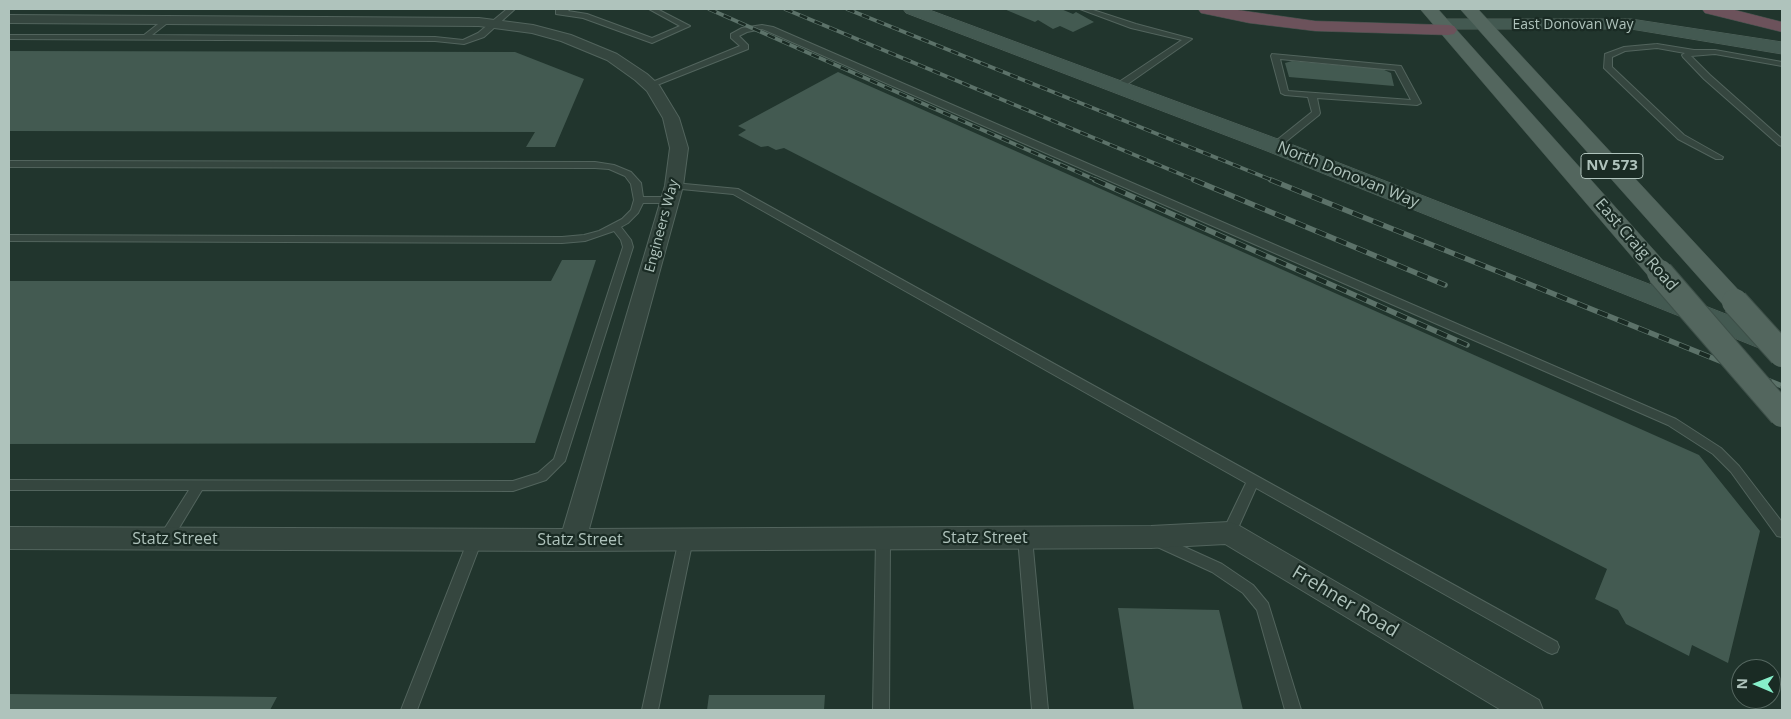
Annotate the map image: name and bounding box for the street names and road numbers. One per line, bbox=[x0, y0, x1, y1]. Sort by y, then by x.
street label: East Donovan Way bbox=[1512, 17, 1634, 33]
street label: North Donovan Way bbox=[1274, 138, 1422, 212]
road number: NV 573 bbox=[1581, 154, 1643, 178]
street label: Engineers Way bbox=[642, 178, 682, 274]
street label: East Craig Road bbox=[1591, 195, 1681, 295]
street label: Statz Street bbox=[942, 528, 1028, 548]
street label: Statz Street bbox=[132, 529, 218, 549]
street label: Statz Street bbox=[537, 530, 623, 550]
street label: Frehner Road bbox=[1288, 561, 1402, 643]

